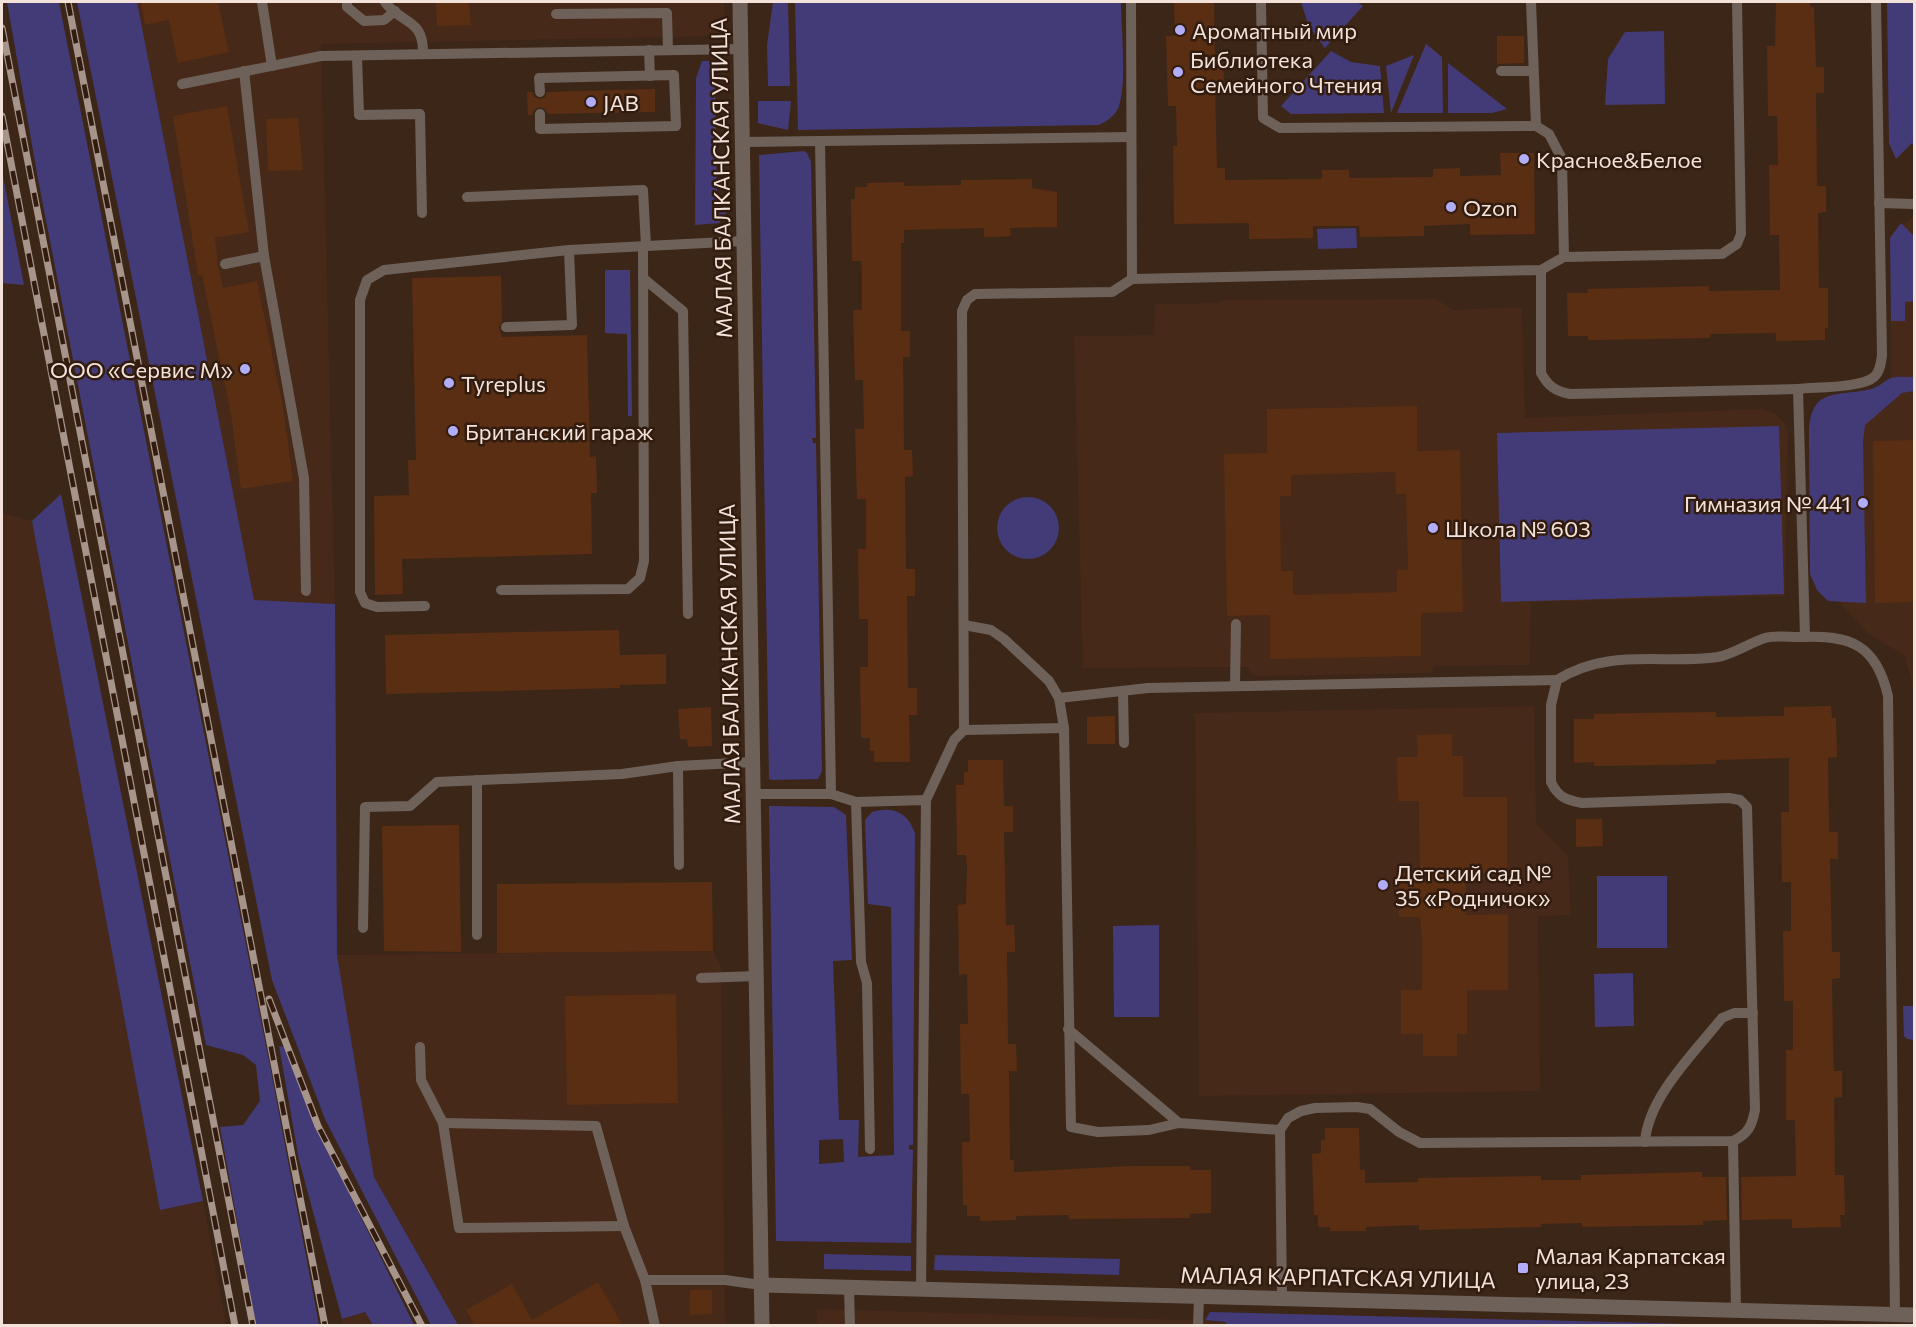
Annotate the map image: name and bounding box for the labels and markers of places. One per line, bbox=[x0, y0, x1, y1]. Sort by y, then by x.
place label: Ароматный мир bbox=[1192, 17, 1357, 44]
marker: Ароматный мир bbox=[1173, 23, 1187, 37]
place label: Библиотека Семейного Чтения bbox=[1190, 46, 1382, 98]
marker: Библиотека Семейного Чтения bbox=[1171, 65, 1185, 79]
place label: JAB bbox=[603, 89, 639, 116]
marker: JAB bbox=[584, 95, 598, 109]
place label: Красное&Белое bbox=[1536, 146, 1702, 173]
marker: Красное&Белое bbox=[1517, 152, 1531, 166]
place label: Ozon bbox=[1463, 194, 1518, 221]
marker: Ozon bbox=[1444, 200, 1458, 214]
place label: ООО «Сервис М» bbox=[50, 356, 233, 383]
marker: ООО «Сервис М» bbox=[238, 362, 252, 376]
place label: Tyreplus bbox=[461, 370, 546, 397]
marker: Tyreplus bbox=[442, 376, 456, 390]
place label: Британский гараж bbox=[465, 418, 654, 445]
marker: Британский гараж bbox=[446, 424, 460, 438]
place label: Гимназия № 441 bbox=[1684, 490, 1851, 517]
marker: Гимназия № 441 bbox=[1856, 496, 1870, 510]
place label: Школа № 603 bbox=[1445, 515, 1591, 542]
marker: Школа № 603 bbox=[1426, 521, 1440, 535]
place label: Детский сад № 35 «Родничок» bbox=[1395, 859, 1551, 911]
marker: Детский сад № 35 «Родничок» bbox=[1376, 878, 1390, 892]
place label: Малая Карпатская улица, 23 bbox=[1535, 1242, 1726, 1294]
marker: Малая Карпатская улица, 23 bbox=[1516, 1261, 1530, 1275]

